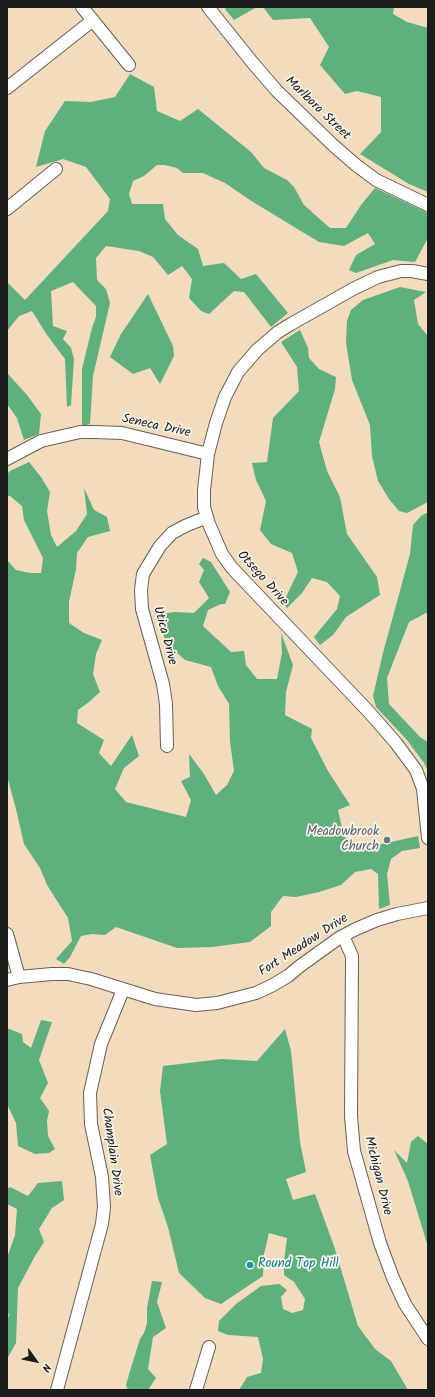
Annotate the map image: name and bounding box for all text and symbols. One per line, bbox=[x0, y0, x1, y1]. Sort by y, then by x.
street label: Marlboro Street bbox=[281, 74, 353, 144]
street label: Seneca Drive bbox=[120, 412, 192, 442]
street label: Otsego Drive bbox=[233, 548, 291, 610]
street label: Utica Drive bbox=[149, 605, 179, 667]
place label: Meadowbrook Church bbox=[307, 825, 379, 856]
marker: Meadowbrook Church bbox=[382, 835, 392, 845]
street label: Fort Meadow Drive bbox=[257, 911, 351, 981]
street label: Champlain Drive bbox=[97, 1107, 125, 1197]
street label: Michigan Drive bbox=[360, 1135, 394, 1217]
place label: Round Top Hill bbox=[258, 1257, 339, 1273]
marker: Round Top Hill bbox=[245, 1260, 255, 1270]
north arrow bbox=[16, 1341, 56, 1381]
text: N bbox=[37, 1360, 56, 1375]

